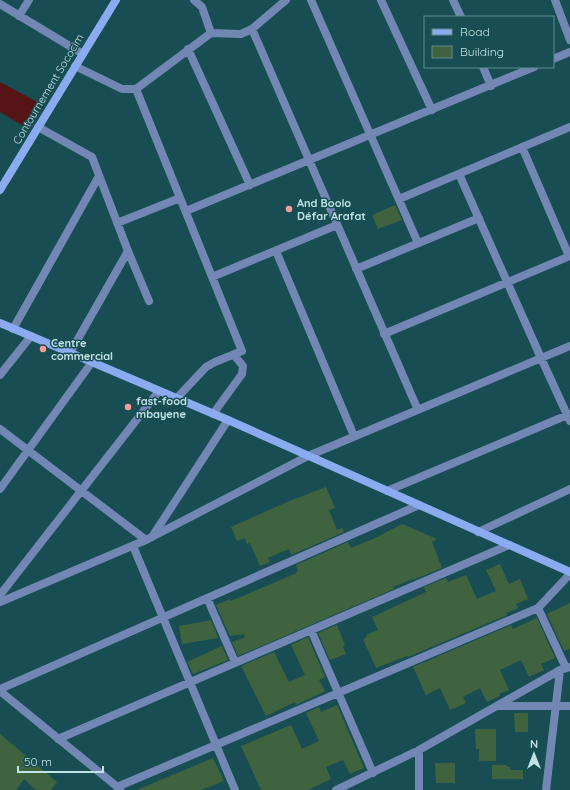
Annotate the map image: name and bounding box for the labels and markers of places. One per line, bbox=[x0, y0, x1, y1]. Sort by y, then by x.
place label: And Boolo Défar Arafat bbox=[297, 196, 366, 223]
marker: And Boolo Défar Arafat bbox=[284, 204, 294, 214]
place label: Centre commercial bbox=[51, 336, 113, 363]
marker: Centre commercial bbox=[38, 344, 48, 354]
place label: fast-food mbayene bbox=[136, 394, 187, 421]
marker: fast-food mbayene bbox=[123, 402, 133, 412]

